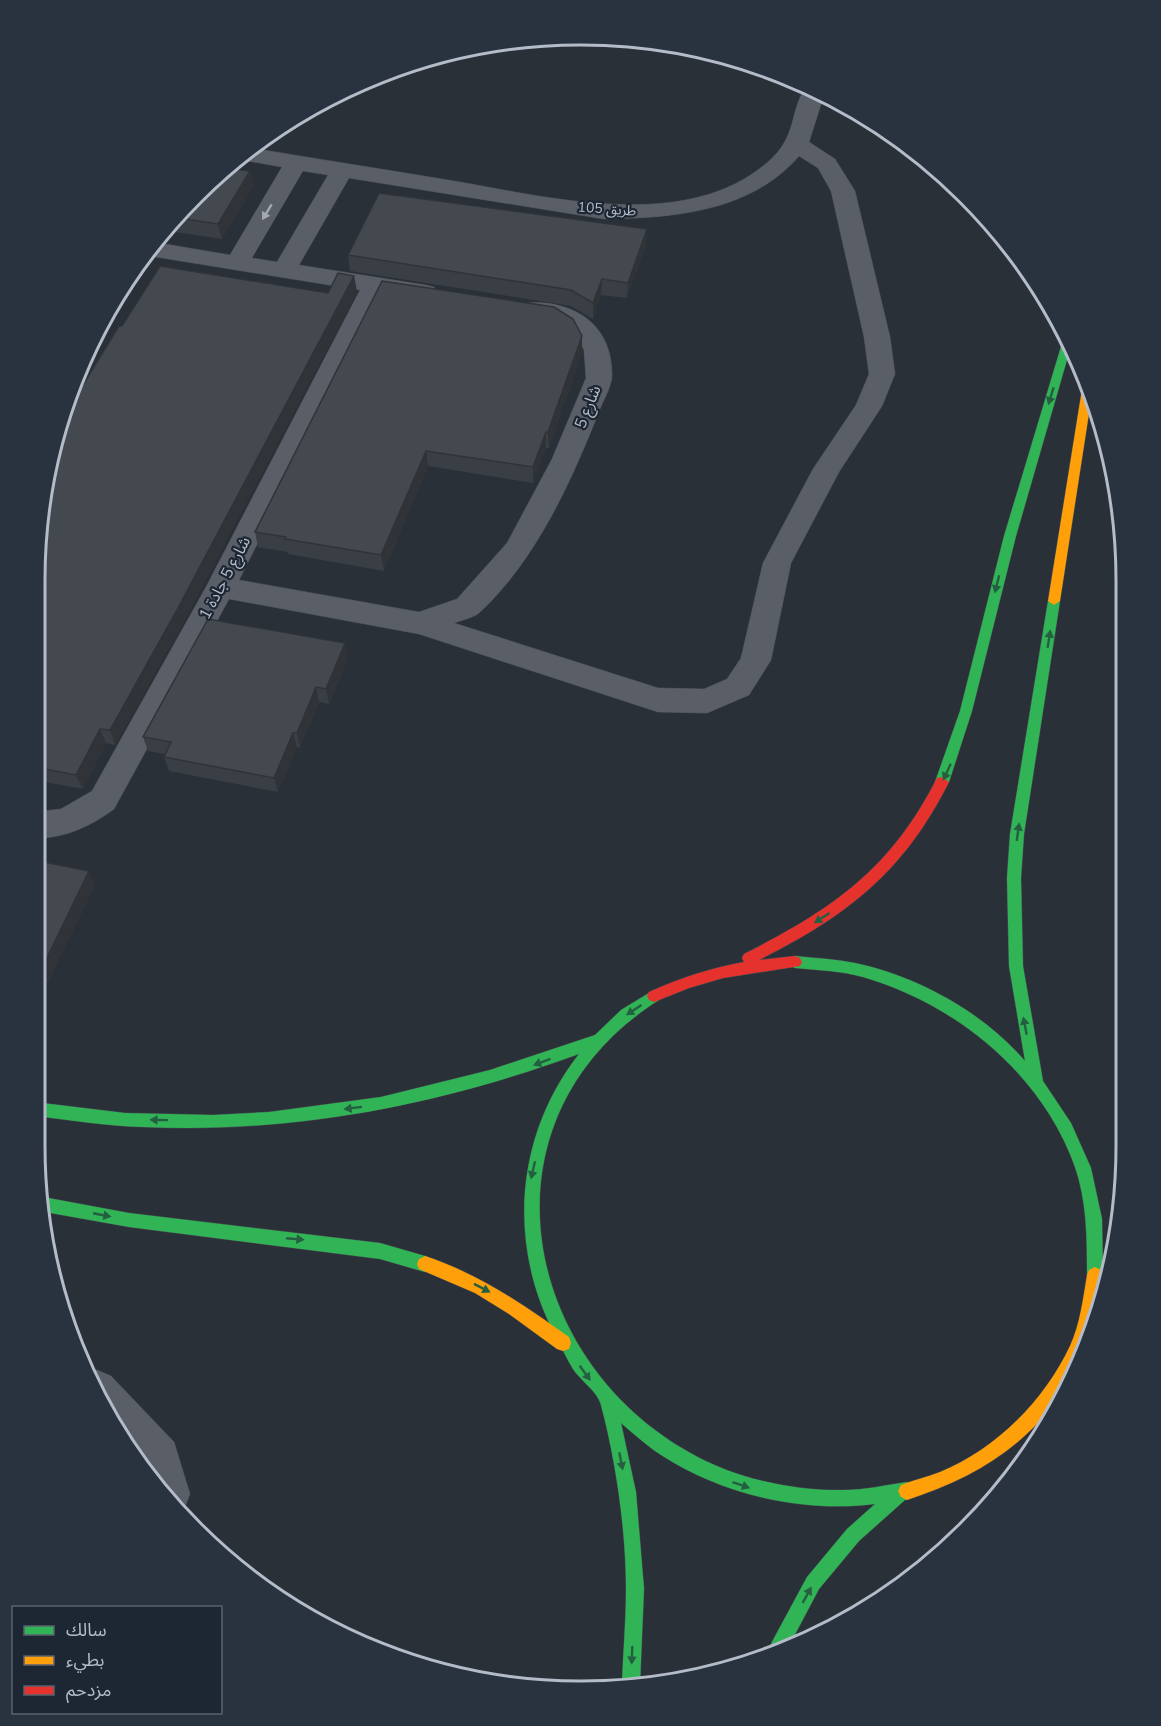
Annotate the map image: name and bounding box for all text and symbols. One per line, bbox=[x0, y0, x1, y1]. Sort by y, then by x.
street label: طريق 105 bbox=[577, 197, 637, 221]
one-way arrow bbox=[262, 204, 273, 220]
street label: شارع 5 bbox=[569, 382, 608, 432]
one-way arrow bbox=[1046, 387, 1055, 405]
street label: شارع 5 جادة 1 bbox=[194, 533, 257, 624]
one-way arrow bbox=[992, 575, 1001, 593]
one-way arrow bbox=[1044, 629, 1053, 648]
one-way arrow bbox=[942, 763, 952, 781]
one-way arrow bbox=[1013, 822, 1022, 841]
one-way arrow bbox=[815, 912, 831, 924]
one-way arrow bbox=[627, 1004, 643, 1016]
one-way arrow bbox=[1020, 1016, 1029, 1035]
one-way arrow bbox=[533, 1058, 551, 1067]
one-way arrow bbox=[343, 1103, 362, 1112]
one-way arrow bbox=[149, 1115, 168, 1125]
one-way arrow bbox=[528, 1161, 537, 1180]
one-way arrow bbox=[92, 1211, 111, 1220]
one-way arrow bbox=[285, 1234, 304, 1244]
one-way arrow bbox=[474, 1283, 491, 1293]
one-way arrow bbox=[579, 1365, 591, 1381]
one-way arrow bbox=[616, 1451, 626, 1470]
one-way arrow bbox=[732, 1480, 750, 1490]
one-way arrow bbox=[802, 1586, 812, 1603]
legend bbox=[12, 1606, 222, 1714]
text: سالك bbox=[66, 1618, 107, 1642]
one-way arrow bbox=[628, 1645, 637, 1664]
text: بطيء bbox=[66, 1648, 104, 1673]
text: مزدحم bbox=[66, 1678, 111, 1703]

